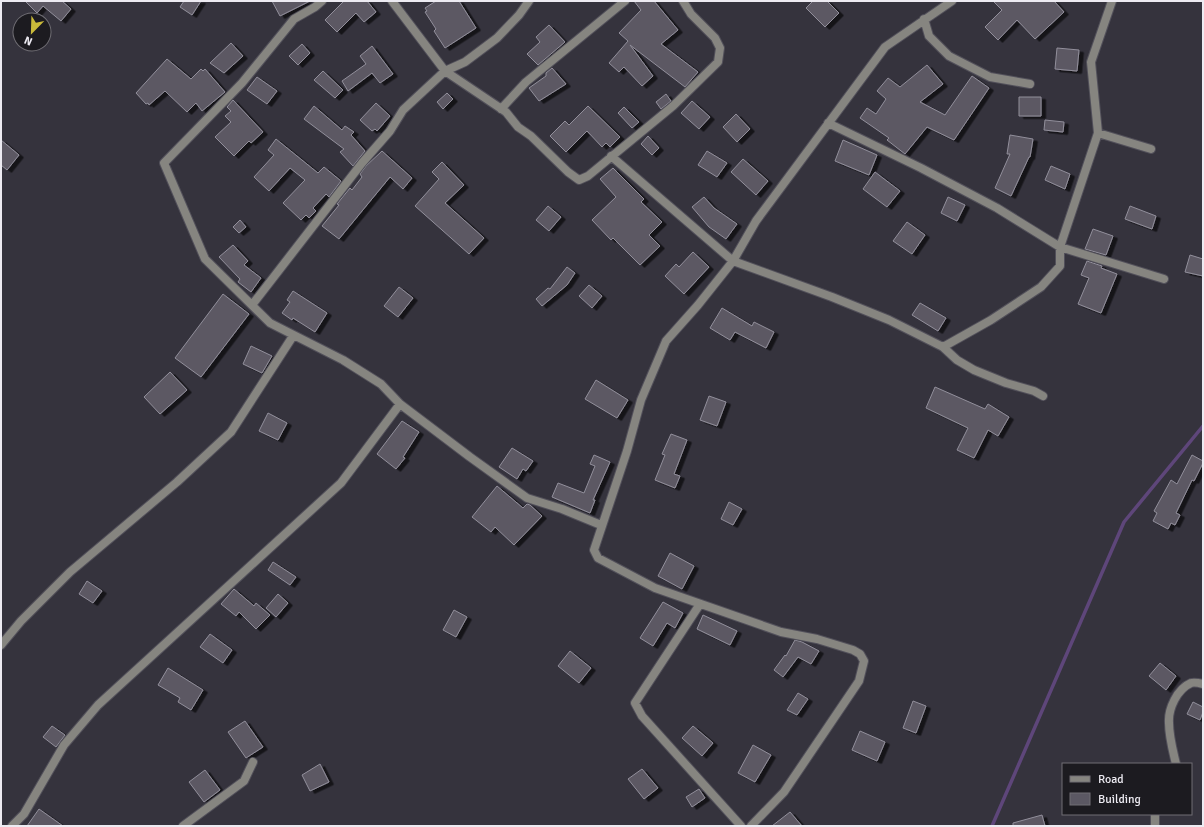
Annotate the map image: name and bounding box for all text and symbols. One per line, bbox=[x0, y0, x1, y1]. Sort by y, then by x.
north arrow bbox=[12, 12, 52, 52]
text: N bbox=[22, 33, 34, 48]
legend bbox=[1062, 763, 1192, 815]
text: Road bbox=[1098, 772, 1124, 787]
text: Building bbox=[1098, 792, 1141, 807]

